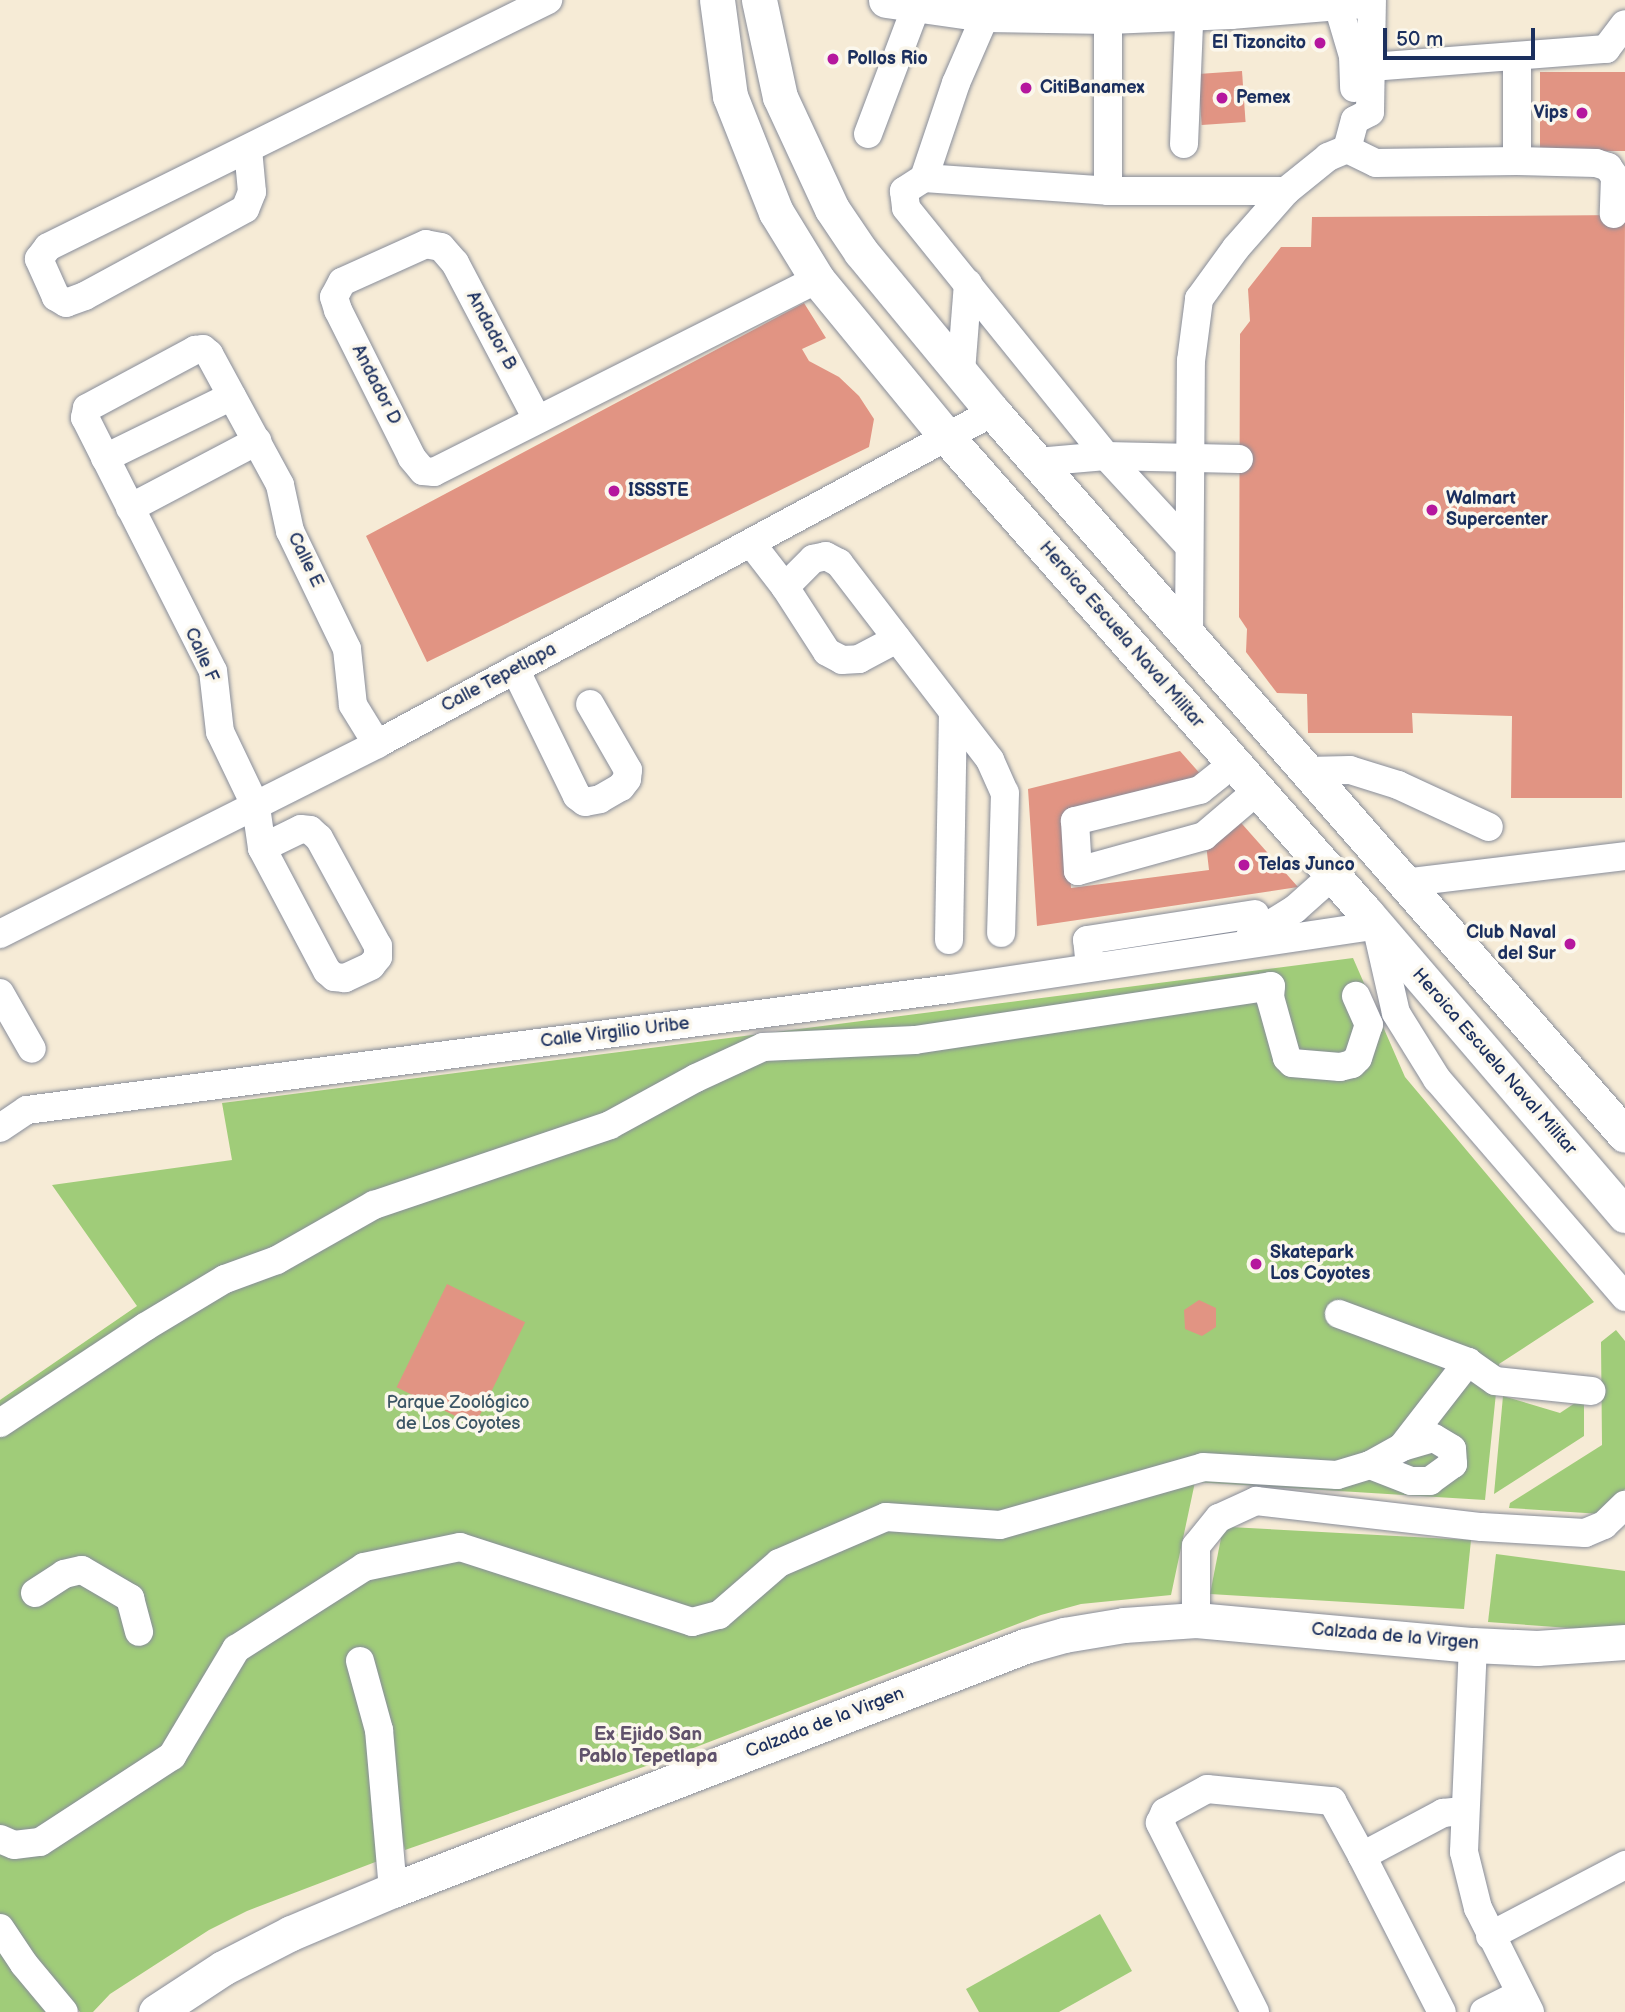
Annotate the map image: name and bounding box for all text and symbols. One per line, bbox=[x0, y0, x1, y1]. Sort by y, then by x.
scale bar bbox=[1387, 14, 1539, 58]
text: 50 m bbox=[1396, 27, 1443, 52]
place label: El Tizoncito bbox=[1212, 32, 1306, 54]
marker: El Tizoncito bbox=[1312, 35, 1328, 51]
place label: Pollos Rio bbox=[847, 48, 928, 70]
marker: Pollos Rio bbox=[825, 51, 841, 67]
place label: CitiBanamex bbox=[1040, 77, 1144, 99]
marker: CitiBanamex bbox=[1018, 80, 1034, 96]
place label: Pemex bbox=[1236, 87, 1290, 109]
marker: Pemex bbox=[1214, 90, 1230, 106]
place label: Vips bbox=[1534, 102, 1568, 124]
marker: Vips bbox=[1574, 105, 1590, 121]
street label: Andador B bbox=[461, 288, 521, 374]
street label: Andador D bbox=[347, 341, 405, 429]
place label: ISSSTE bbox=[628, 480, 689, 502]
marker: ISSSTE bbox=[606, 483, 622, 499]
place label: Walmart Supercenter bbox=[1446, 489, 1548, 532]
marker: Walmart Supercenter bbox=[1424, 502, 1440, 518]
street label: Calle E bbox=[283, 529, 327, 591]
street label: Heroica Escuela Naval Militar bbox=[1034, 537, 1208, 733]
street label: Calle F bbox=[180, 625, 222, 685]
street label: Calle Tepetlapa bbox=[438, 639, 560, 717]
place label: Telas Junco bbox=[1258, 854, 1355, 876]
marker: Telas Junco bbox=[1236, 857, 1252, 873]
place label: Club Naval del Sur bbox=[1466, 923, 1556, 965]
marker: Club Naval del Sur bbox=[1562, 936, 1578, 952]
street label: Heroica Escuela Naval Militar bbox=[1407, 964, 1581, 1160]
street label: Calle Virgilio Uribe bbox=[539, 1013, 691, 1053]
place label: Skatepark Los Coyotes bbox=[1270, 1243, 1370, 1286]
marker: Skatepark Los Coyotes bbox=[1248, 1256, 1264, 1272]
park label: Parque Zoológico de Los Coyotes bbox=[386, 1393, 530, 1436]
street label: Calzada de la Virgen bbox=[1310, 1619, 1480, 1655]
street label: Calzada de la Virgen bbox=[743, 1683, 907, 1763]
district label: Ex Ejido San Pablo Tepetlapa bbox=[578, 1724, 718, 1768]

